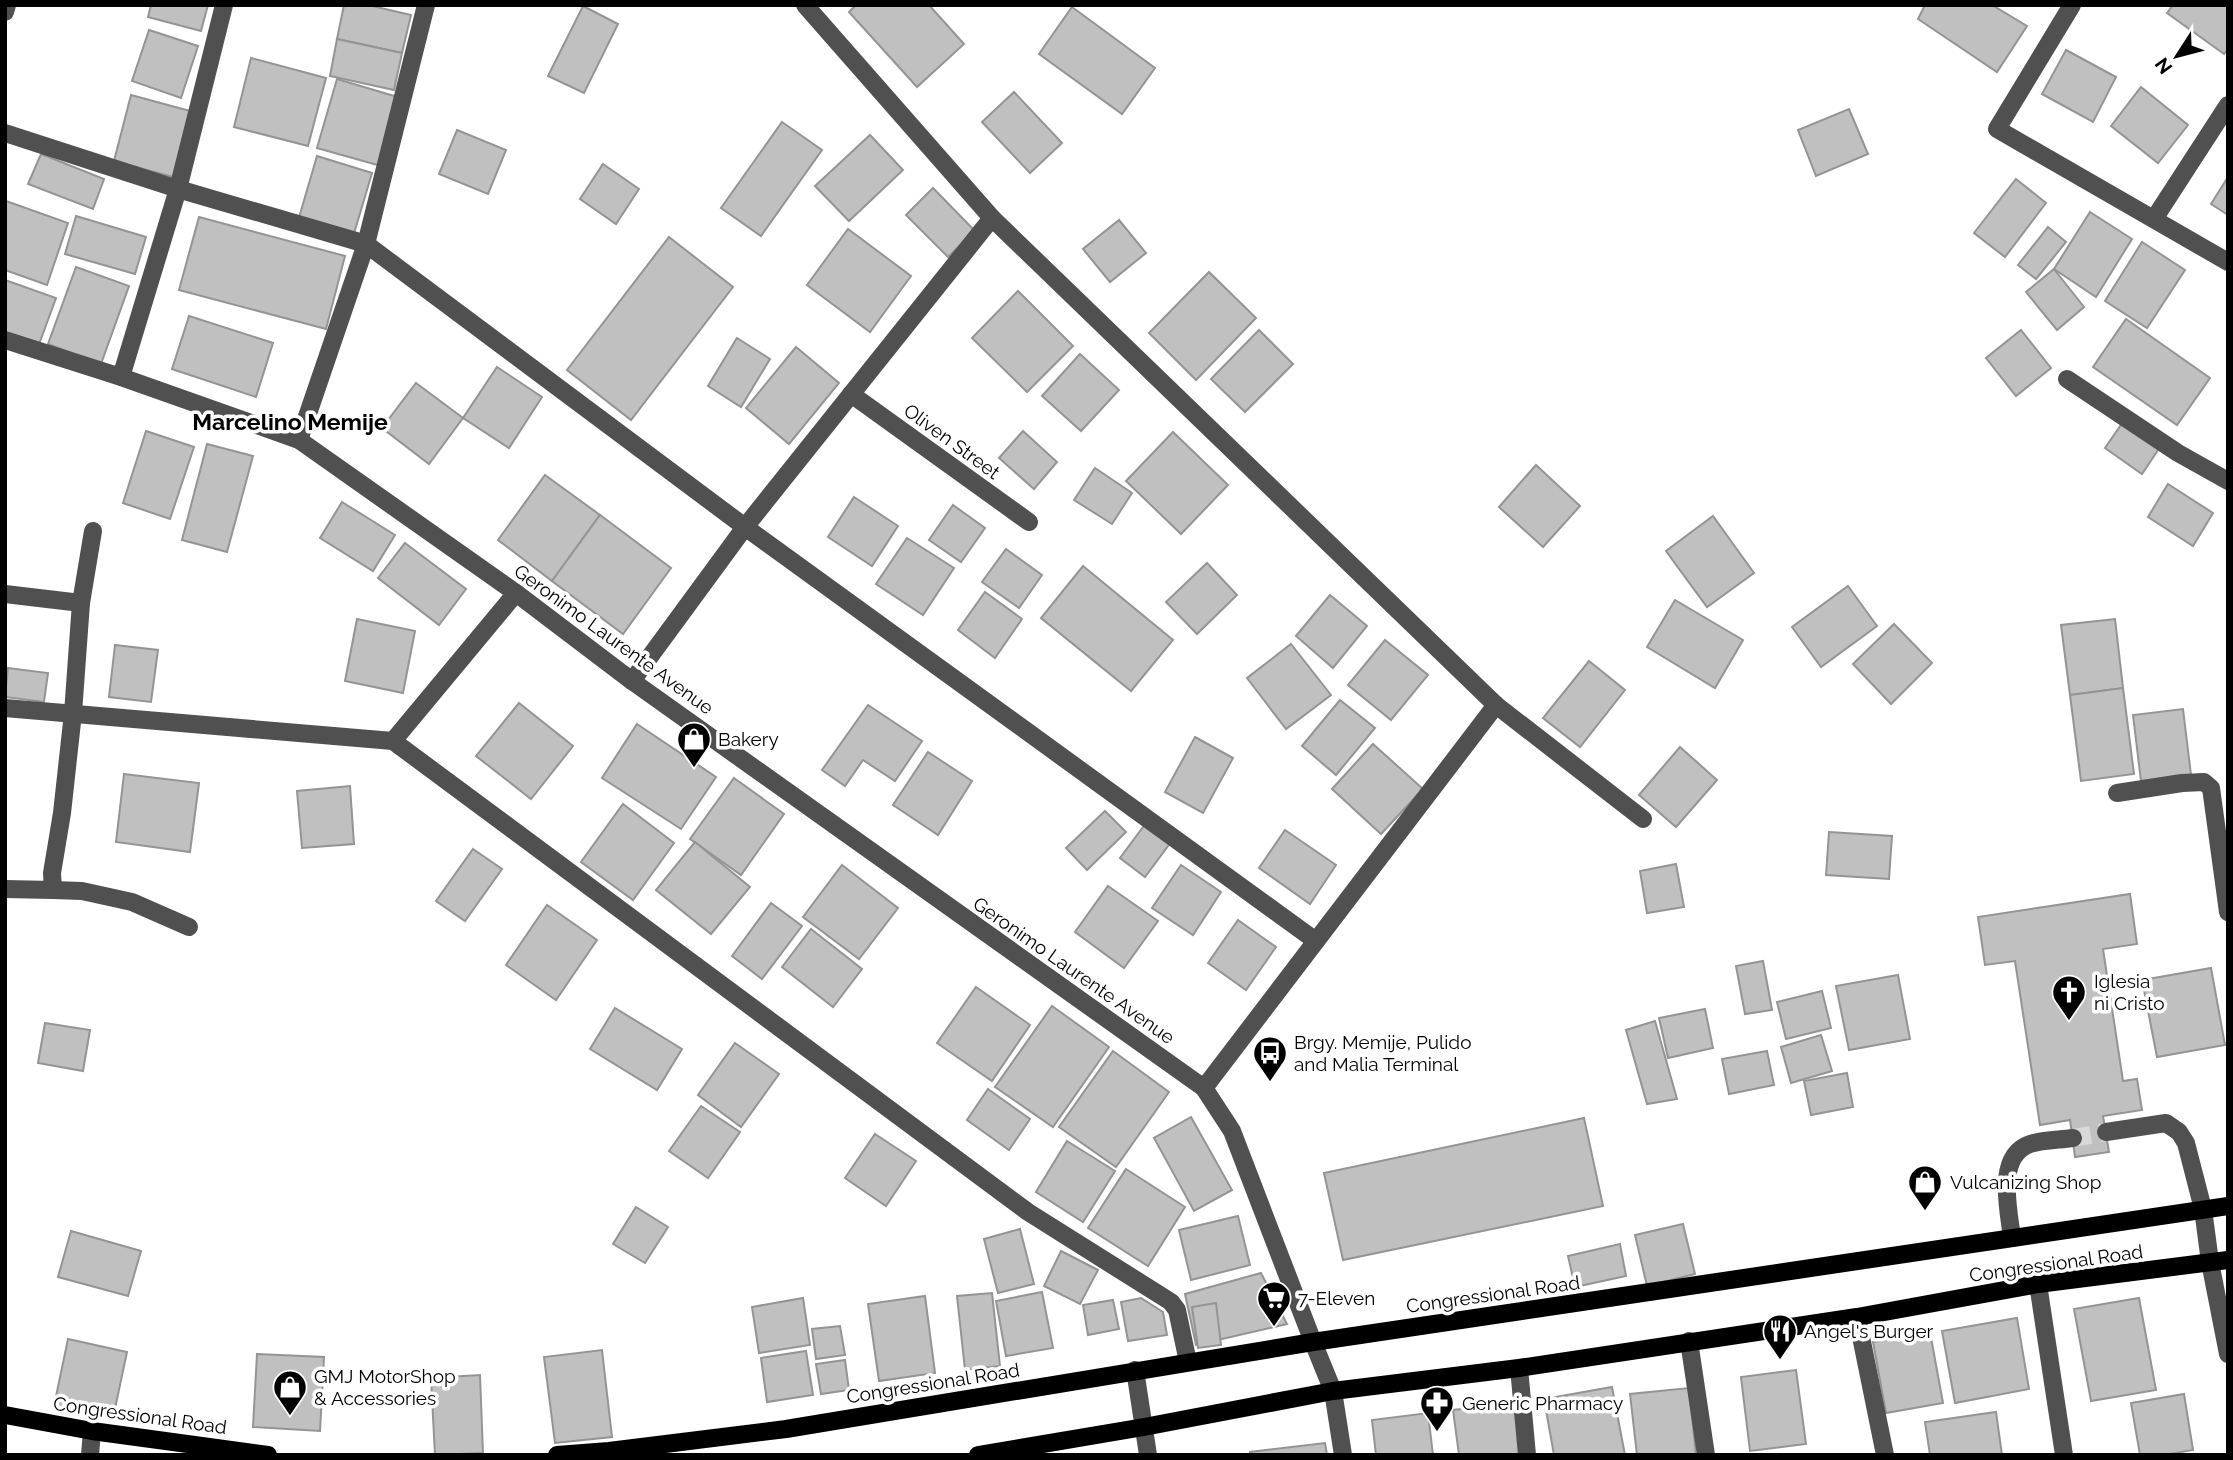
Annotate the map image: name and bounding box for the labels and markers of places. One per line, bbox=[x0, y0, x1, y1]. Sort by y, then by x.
shop icon: Bakery bbox=[675, 720, 713, 769]
place label: Bakery bbox=[718, 728, 779, 750]
place label: Iglesia ni Cristo bbox=[2094, 970, 2165, 1014]
church icon: Iglesia ni Cristo bbox=[2050, 973, 2088, 1022]
place label: Brgy. Memije, Pulido and Malia Terminal bbox=[1294, 1031, 1471, 1075]
bus stop icon: Brgy. Memije, Pulido and Malia Terminal bbox=[1251, 1034, 1289, 1083]
shop icon: Vulcanizing Shop bbox=[1906, 1163, 1944, 1212]
place label: Vulcanizing Shop bbox=[1950, 1171, 2101, 1193]
supermarket icon: 7-Eleven bbox=[1255, 1279, 1293, 1328]
place label: 7-Eleven bbox=[1298, 1287, 1375, 1309]
restaurant icon: Angel's Burger bbox=[1761, 1312, 1799, 1361]
place label: Angel's Burger bbox=[1804, 1320, 1934, 1342]
place label: GMJ MotorShop & Accessories bbox=[314, 1365, 456, 1409]
shop icon: GMJ MotorShop & Accessories bbox=[271, 1368, 309, 1417]
pharmacy icon: Generic Pharmacy bbox=[1418, 1384, 1456, 1433]
place label: Generic Pharmacy bbox=[1462, 1392, 1623, 1414]

